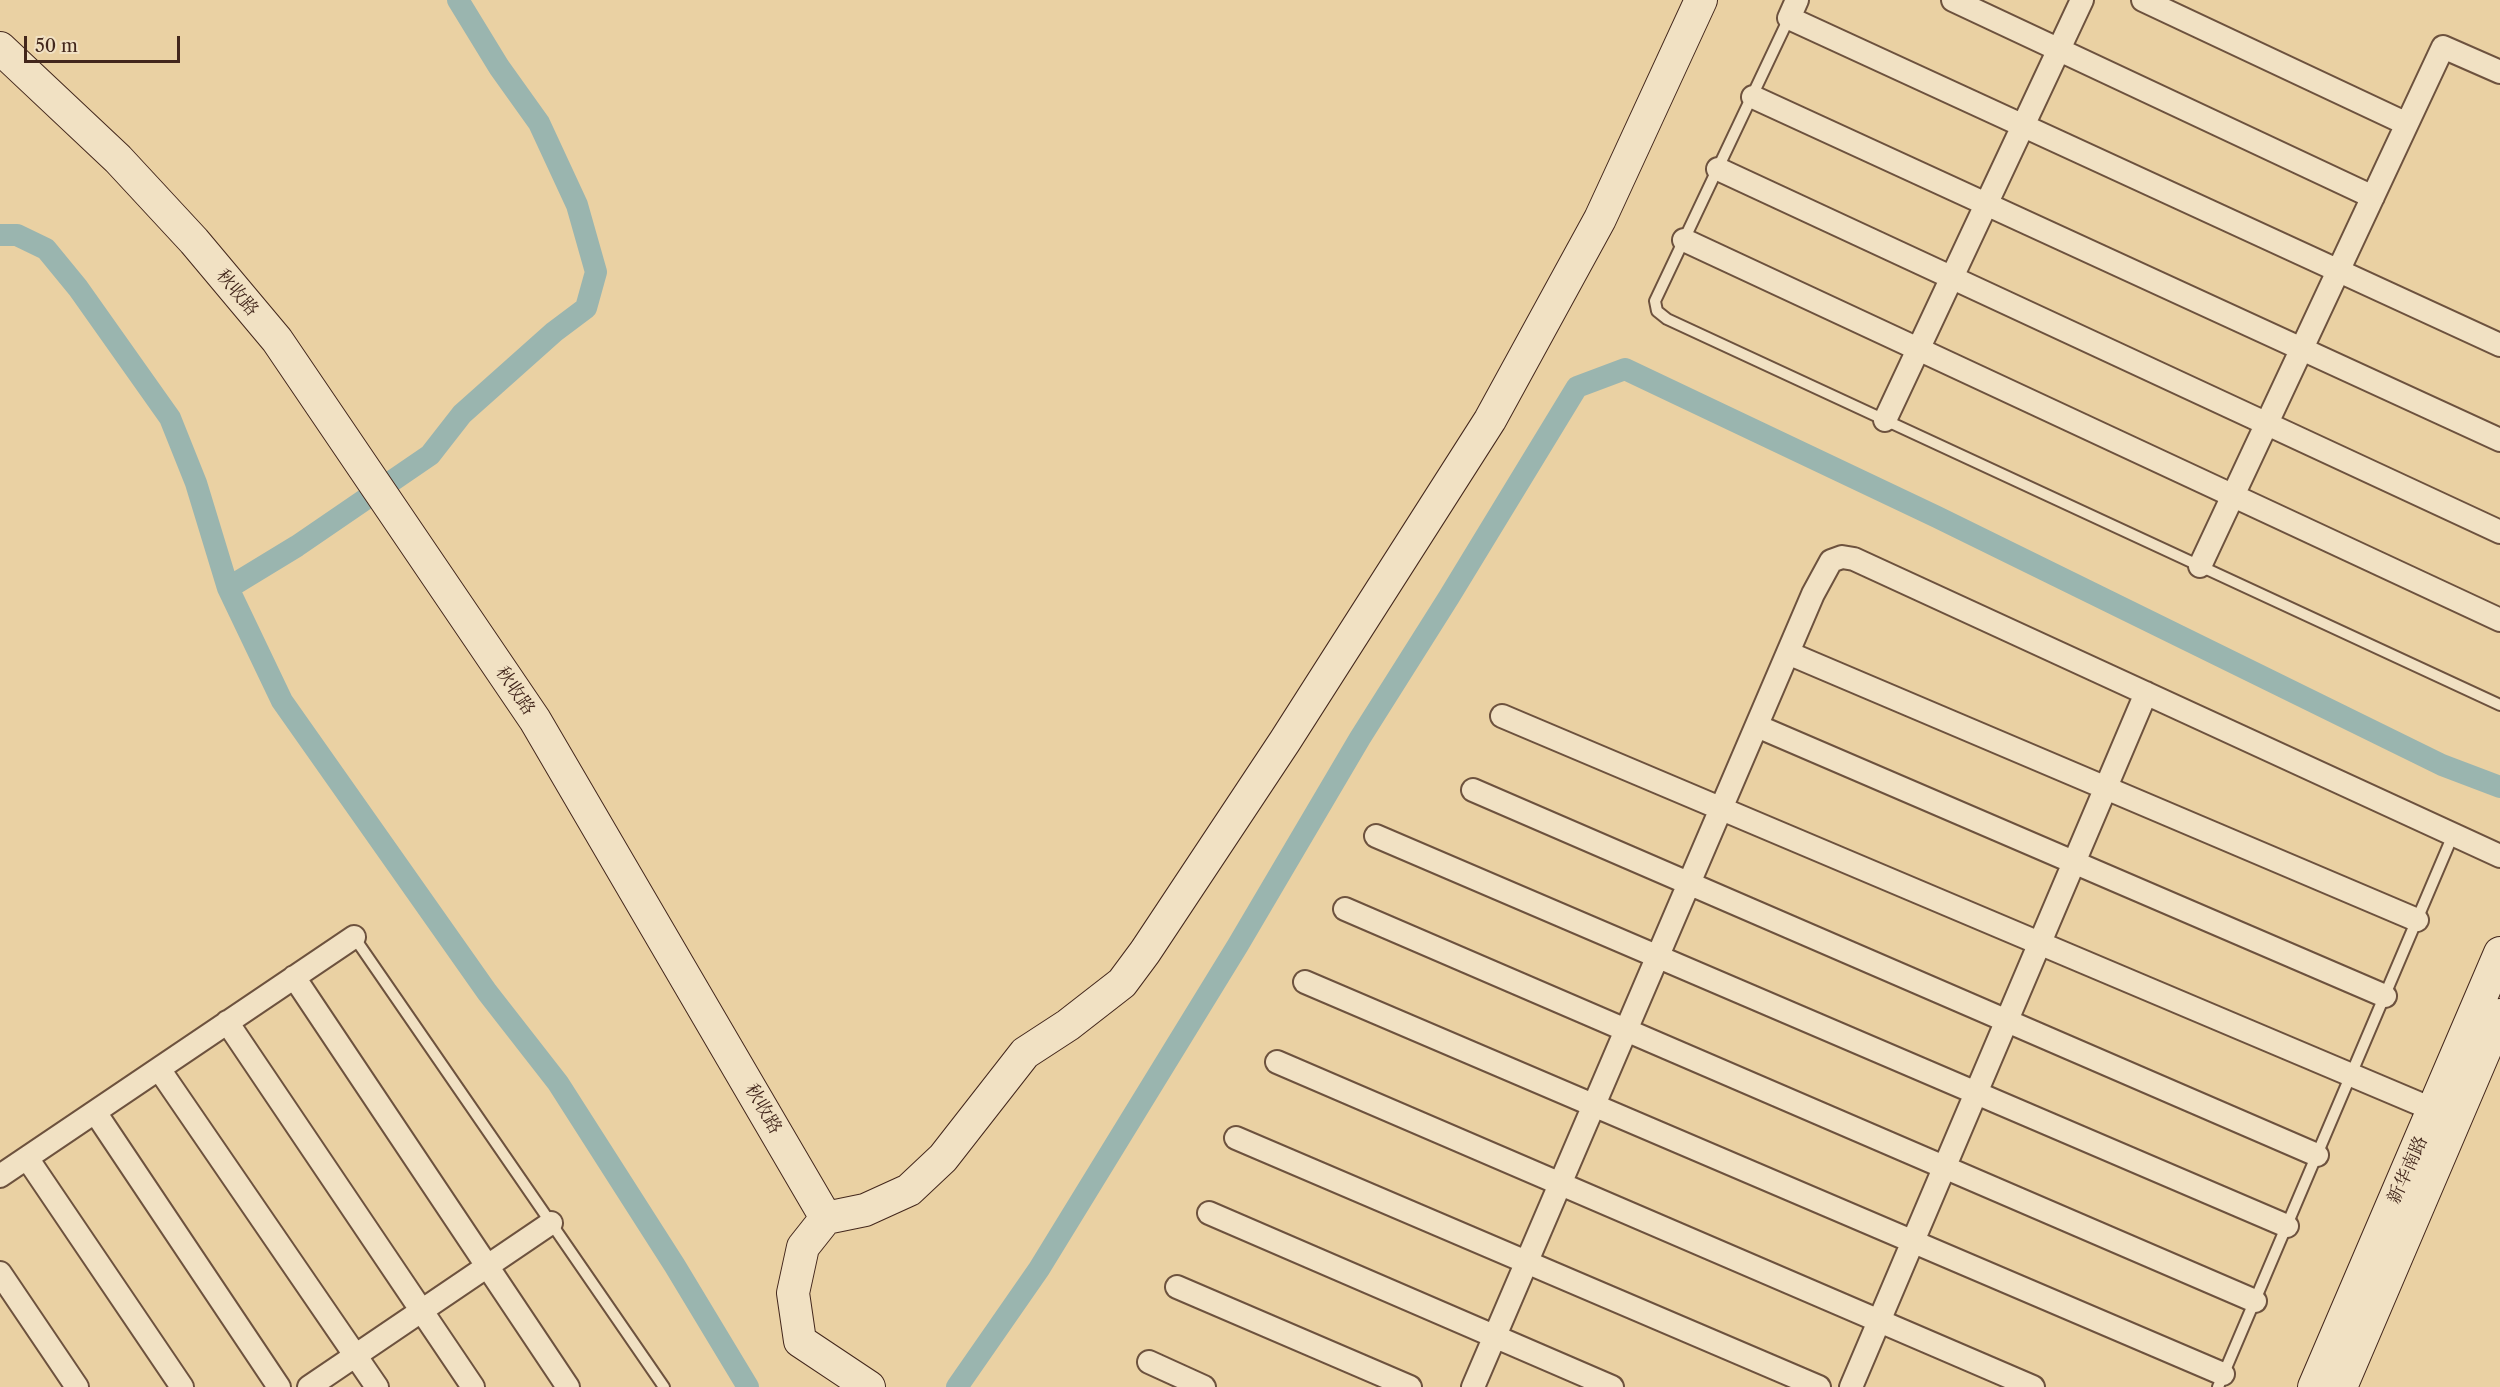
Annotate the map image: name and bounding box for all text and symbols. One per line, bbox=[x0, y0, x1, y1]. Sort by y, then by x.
scale bar bbox=[27, 24, 183, 62]
text: 50 m bbox=[35, 35, 78, 57]
street label: 秋收路 bbox=[211, 265, 263, 321]
street label: 秋收路 bbox=[491, 663, 539, 719]
street label: 秋收路 bbox=[740, 1080, 786, 1138]
street label: 新华南路 bbox=[2383, 1133, 2433, 1207]

